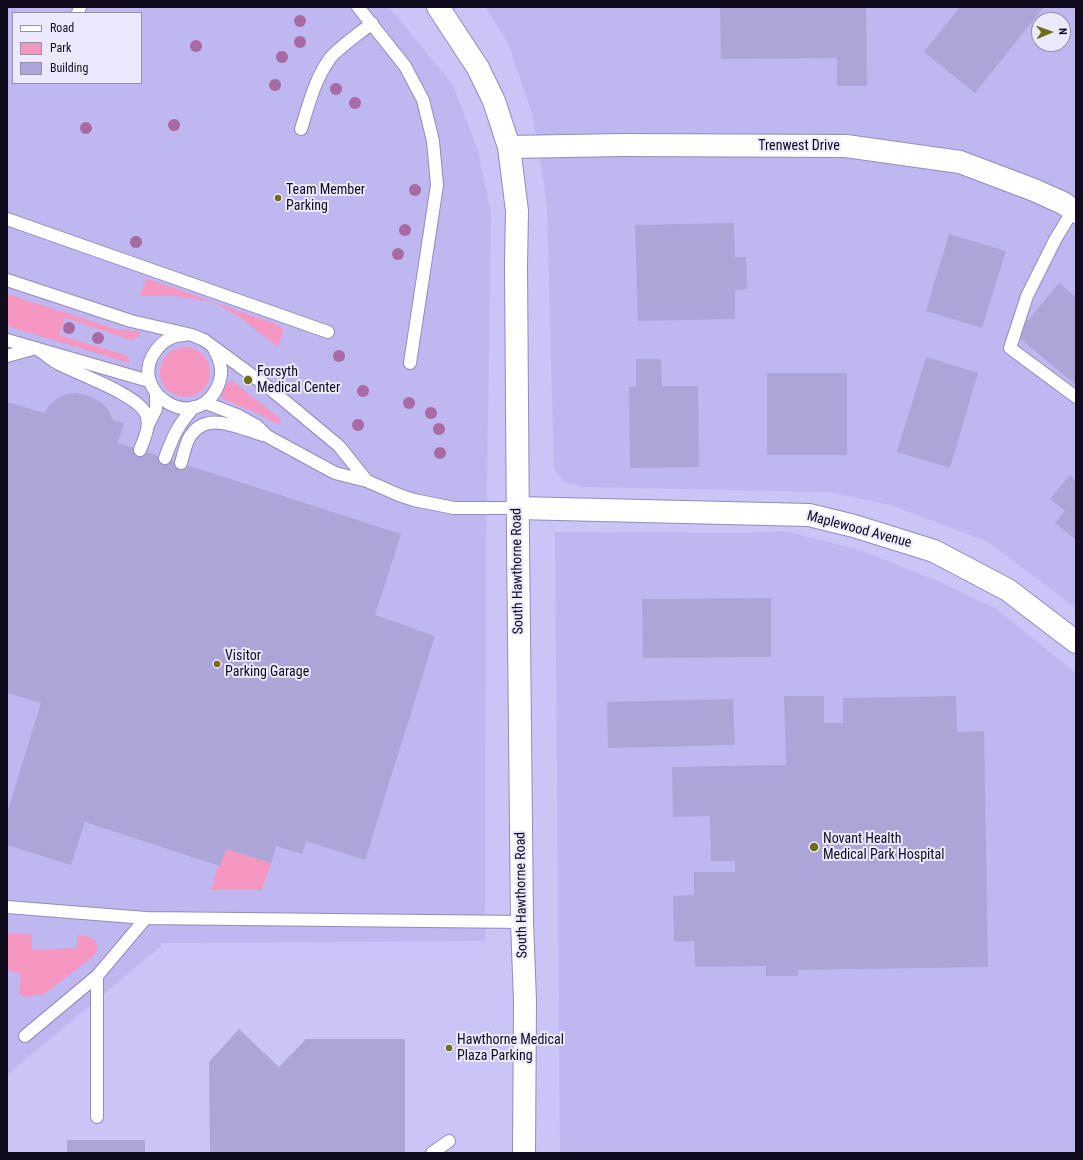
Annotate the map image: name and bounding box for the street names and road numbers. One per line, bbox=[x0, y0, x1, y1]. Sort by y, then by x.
street label: Trenwest Drive bbox=[758, 138, 840, 154]
street label: South Hawthorne Road bbox=[508, 508, 528, 634]
street label: Maplewood Avenue bbox=[805, 508, 913, 552]
street label: South Hawthorne Road bbox=[512, 832, 532, 958]

